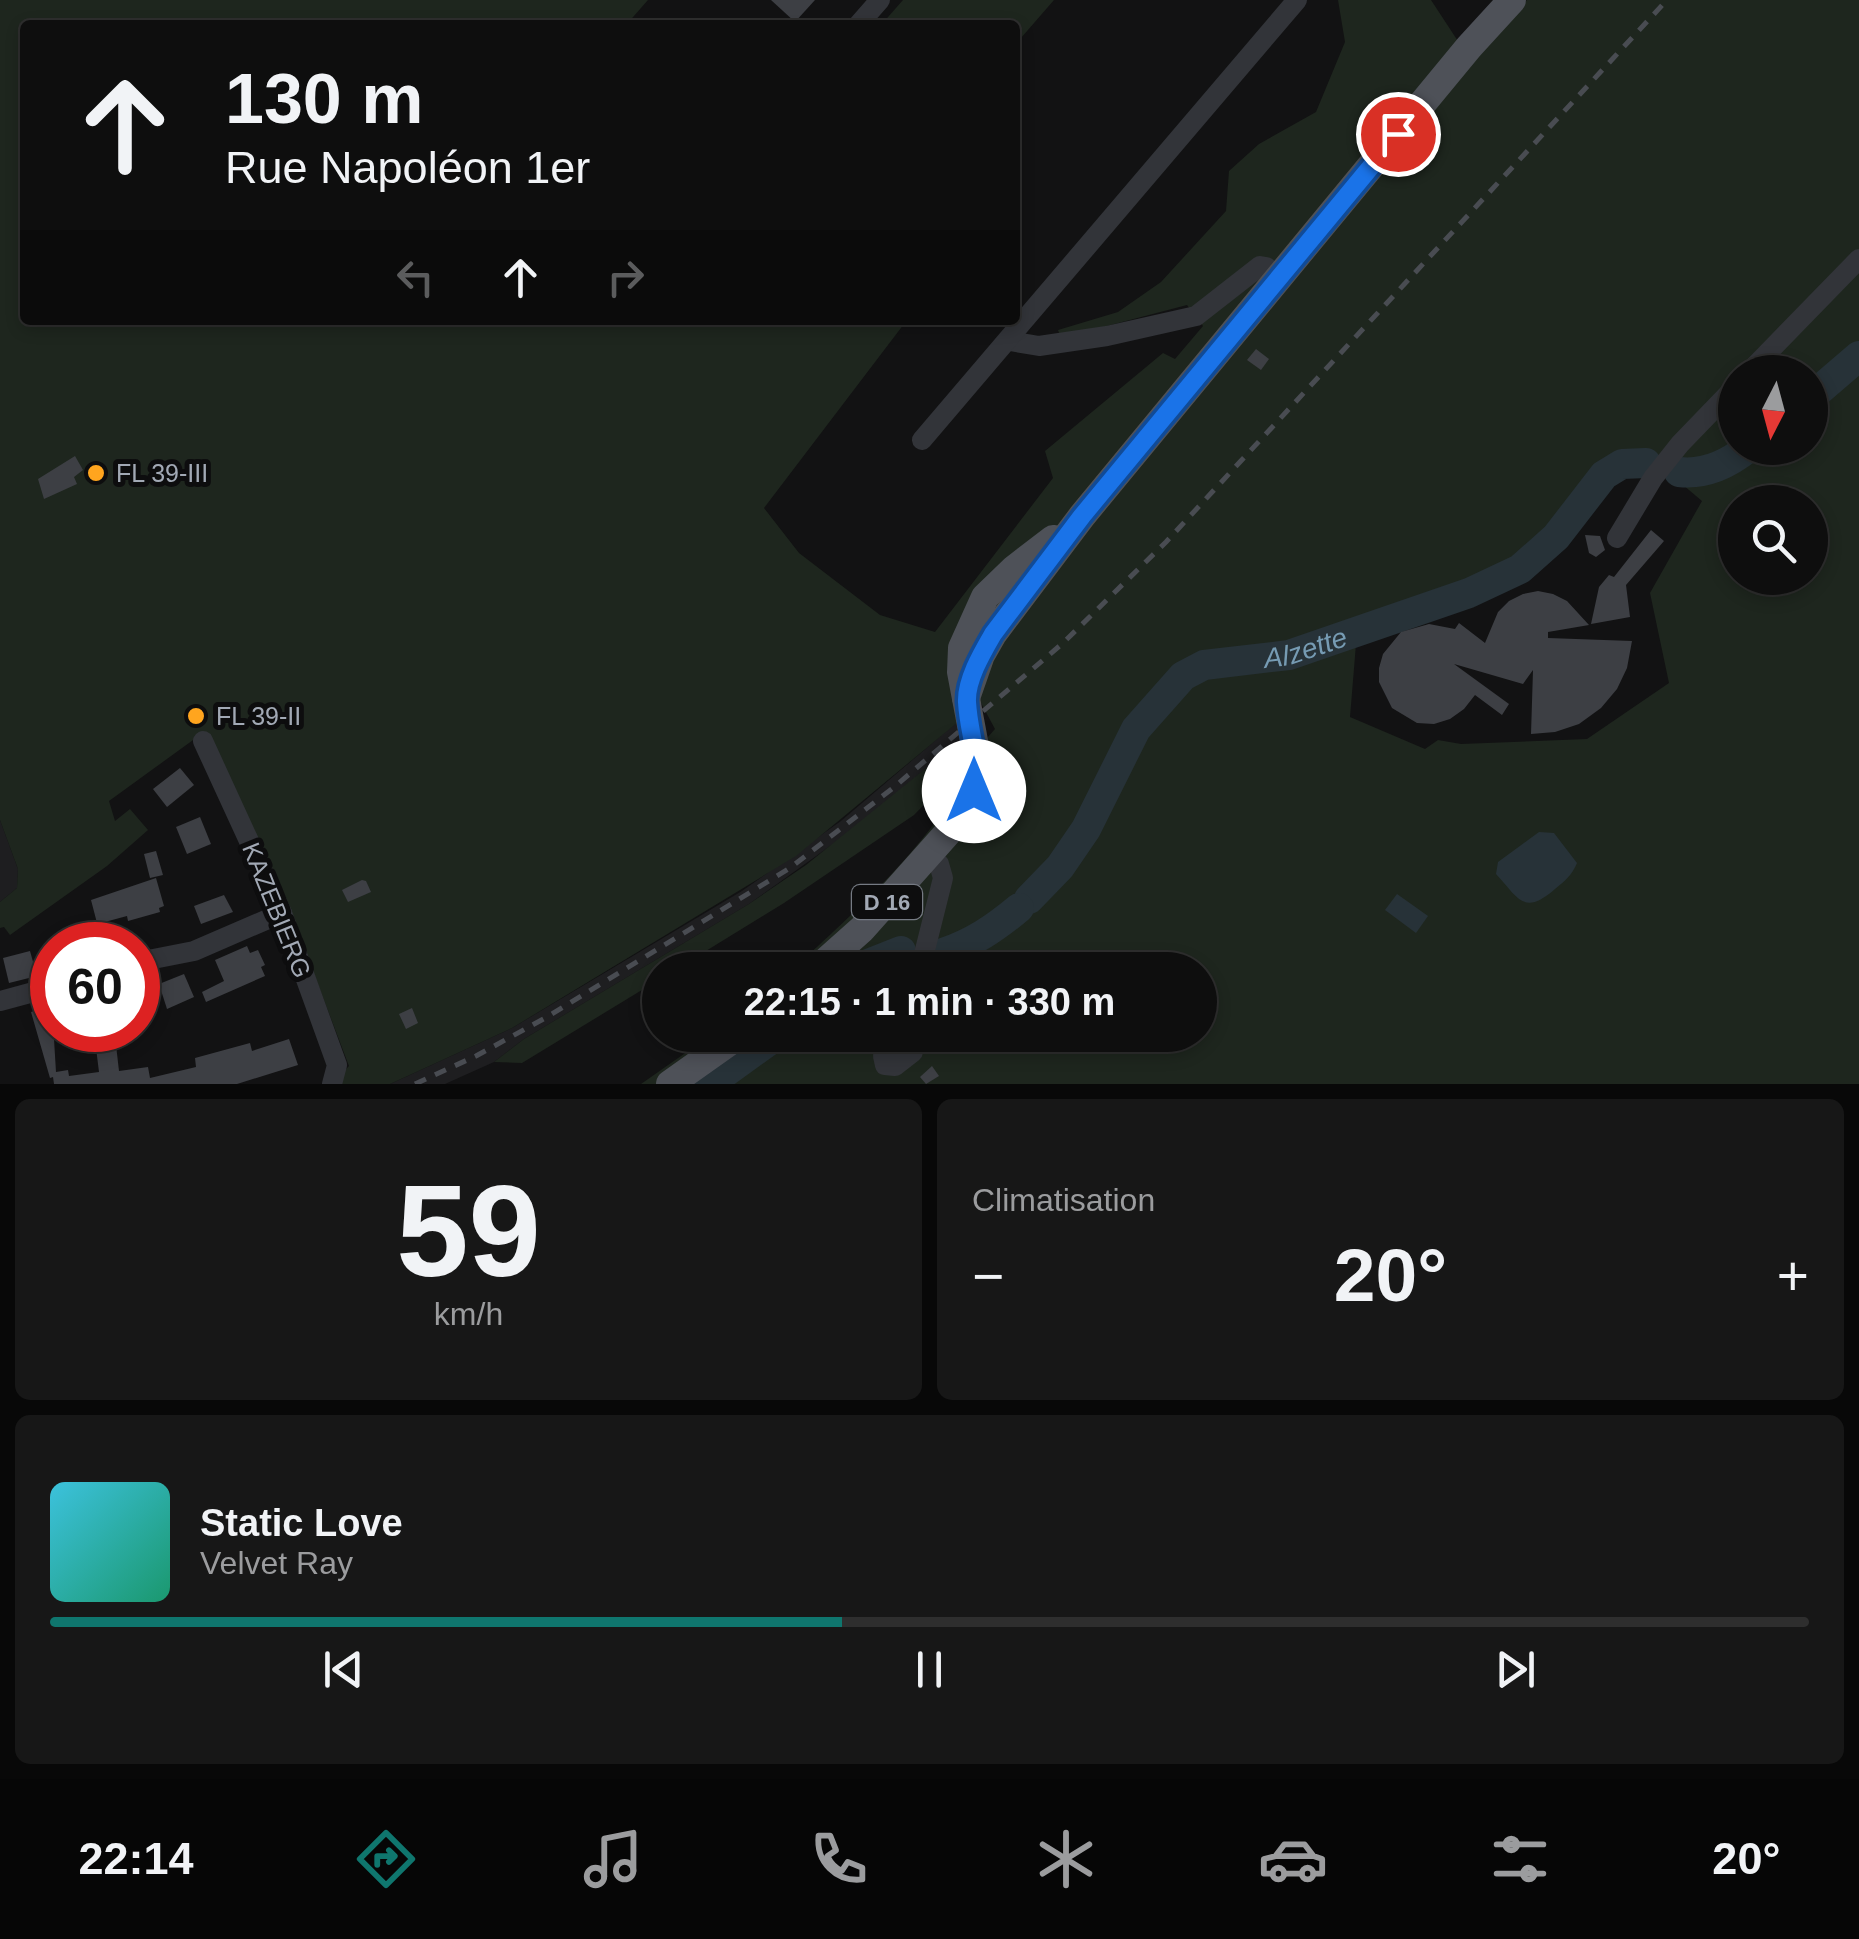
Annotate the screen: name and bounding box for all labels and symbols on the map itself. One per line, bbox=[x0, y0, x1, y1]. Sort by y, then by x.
pin bbox=[1356, 92, 1441, 177]
north arrow bbox=[1718, 355, 1828, 465]
place label: FL 39-III bbox=[116, 459, 208, 487]
marker: FL 39-III bbox=[85, 462, 107, 484]
water label: Alzette bbox=[1260, 621, 1351, 674]
place label: FL 39-II bbox=[216, 702, 301, 730]
marker: FL 39-II bbox=[185, 705, 207, 727]
position arrow bbox=[922, 739, 1026, 843]
street label: KAZEBIERG bbox=[237, 838, 317, 982]
road number: D 16 bbox=[852, 885, 922, 919]
speed limit sign: 60 bbox=[30, 922, 160, 1052]

